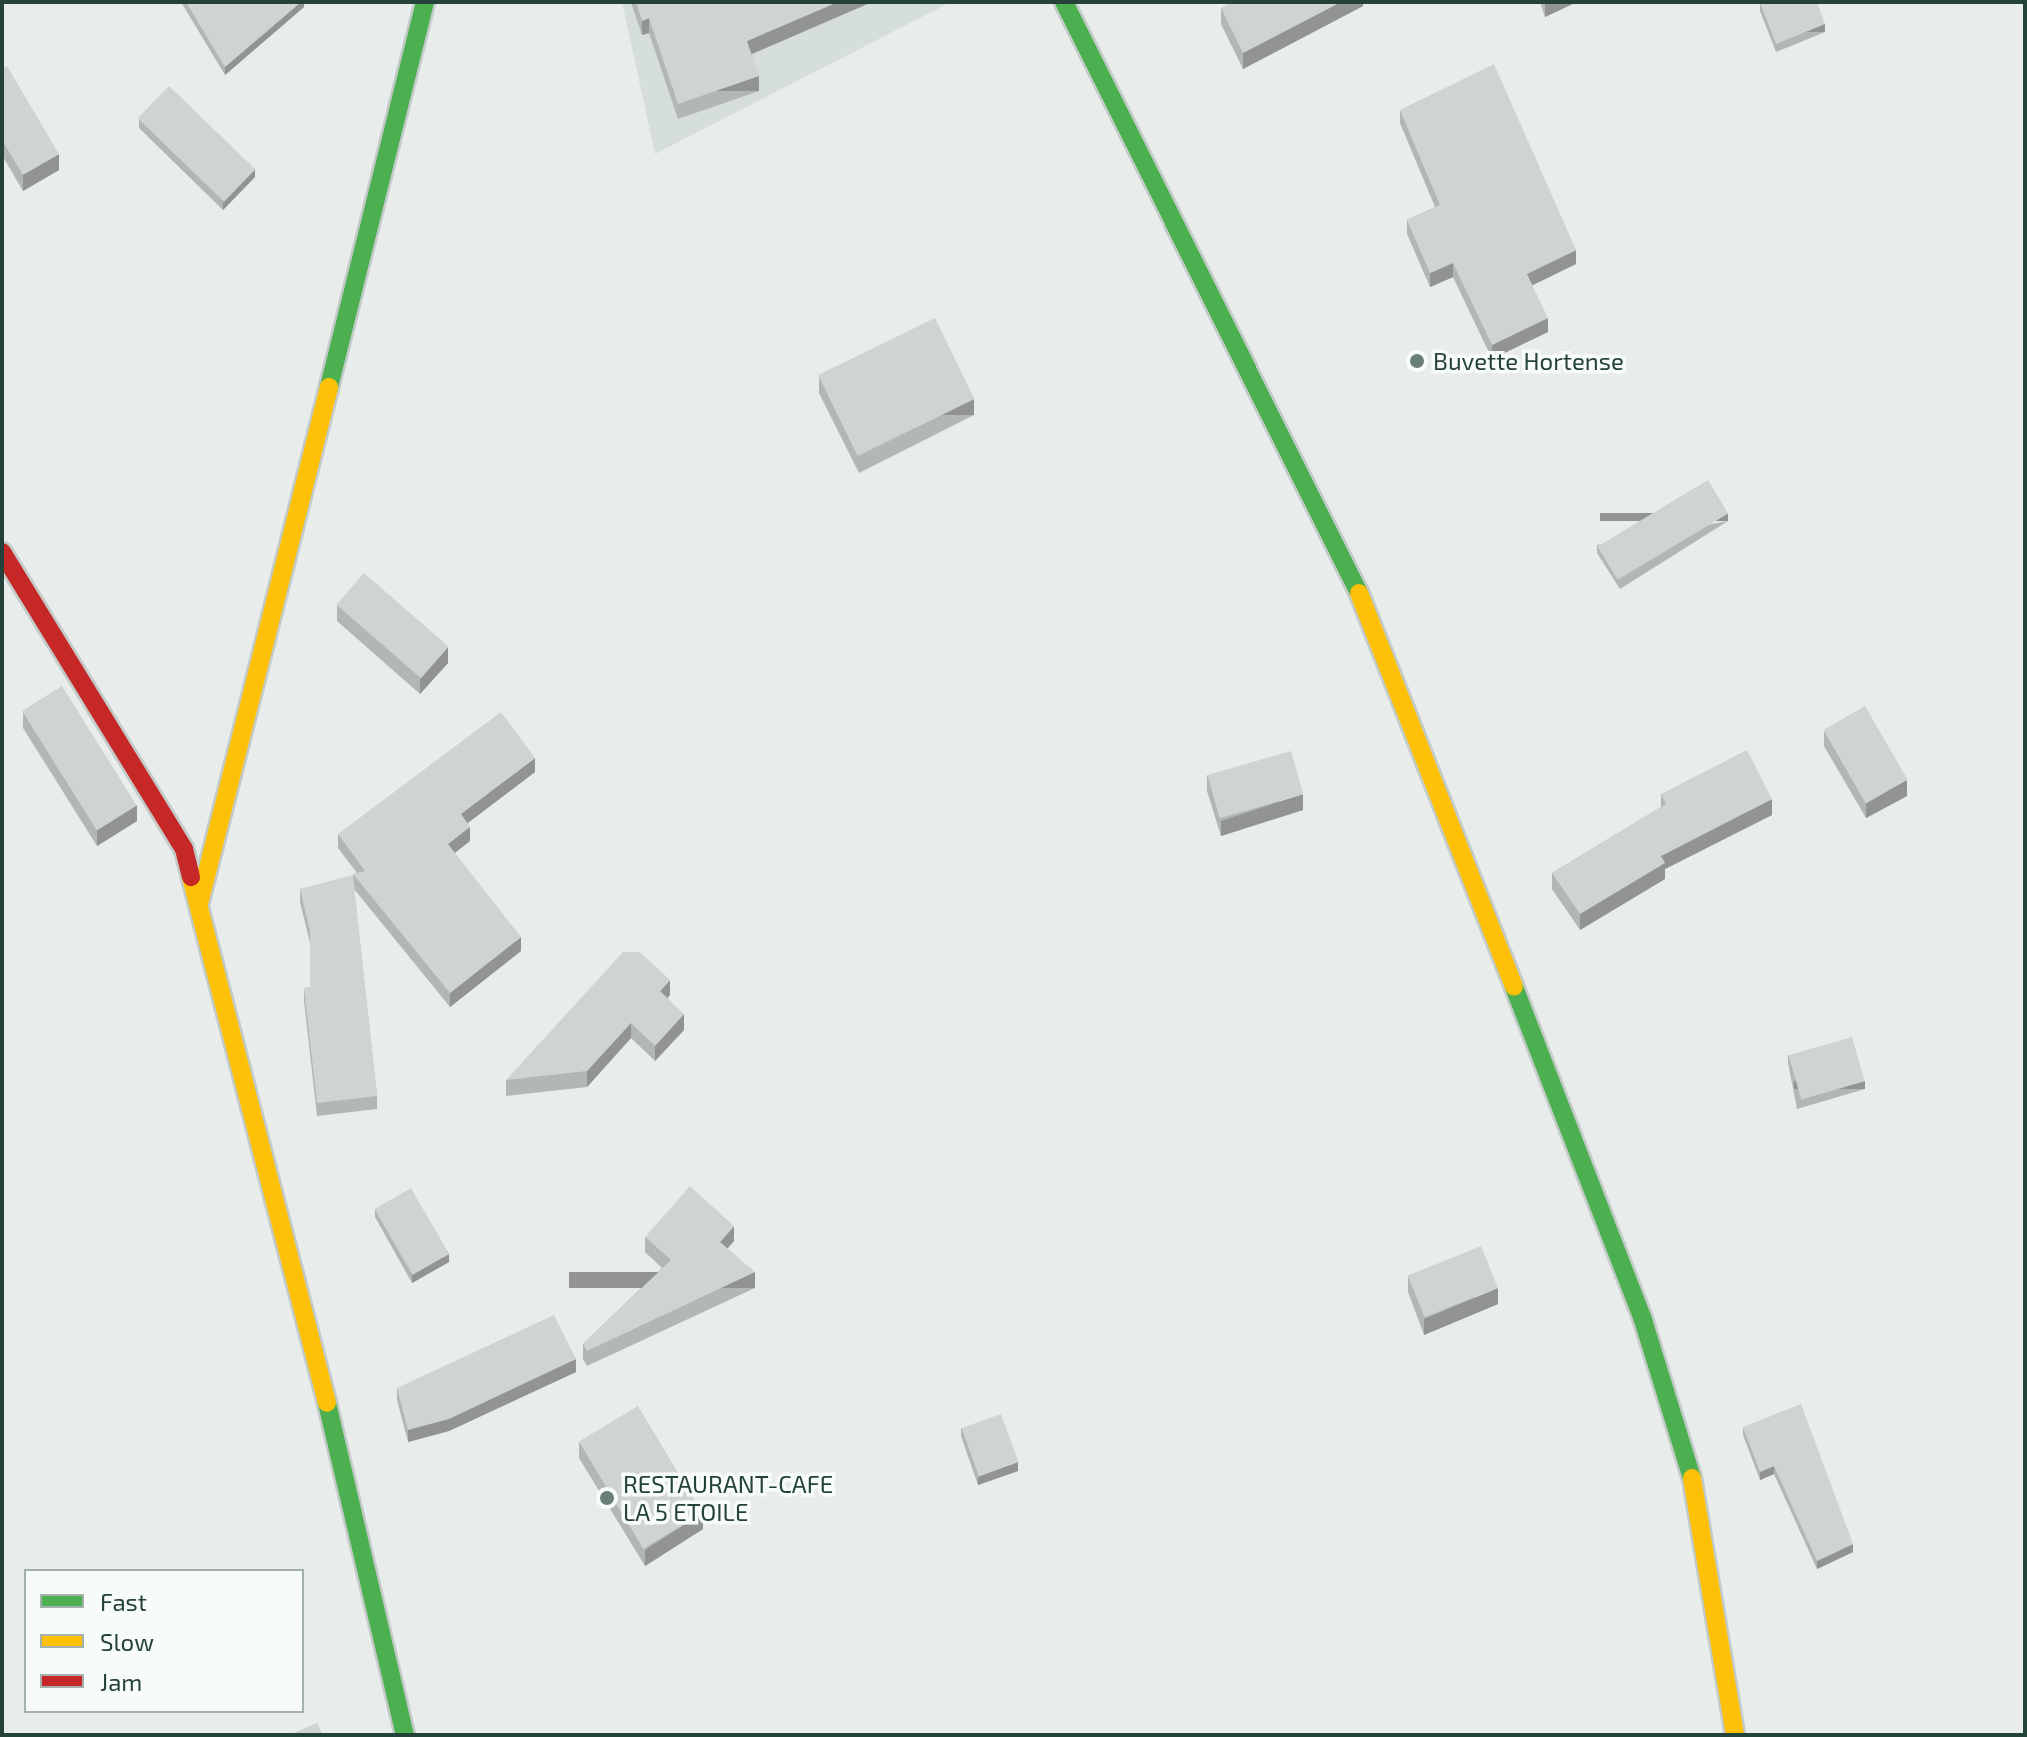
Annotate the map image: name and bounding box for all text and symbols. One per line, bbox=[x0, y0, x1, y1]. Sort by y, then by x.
place label: Buvette Hortense bbox=[1433, 347, 1624, 375]
marker: Buvette Hortense bbox=[1408, 352, 1426, 370]
place label: RESTAURANT-CAFE LA 5 ETOILE bbox=[623, 1470, 833, 1526]
marker: RESTAURANT-CAFE LA 5 ETOILE bbox=[598, 1489, 616, 1507]
legend bbox=[24, 1569, 304, 1713]
text: Fast bbox=[100, 1587, 147, 1616]
text: Slow bbox=[100, 1627, 154, 1656]
text: Jam bbox=[100, 1667, 142, 1696]

